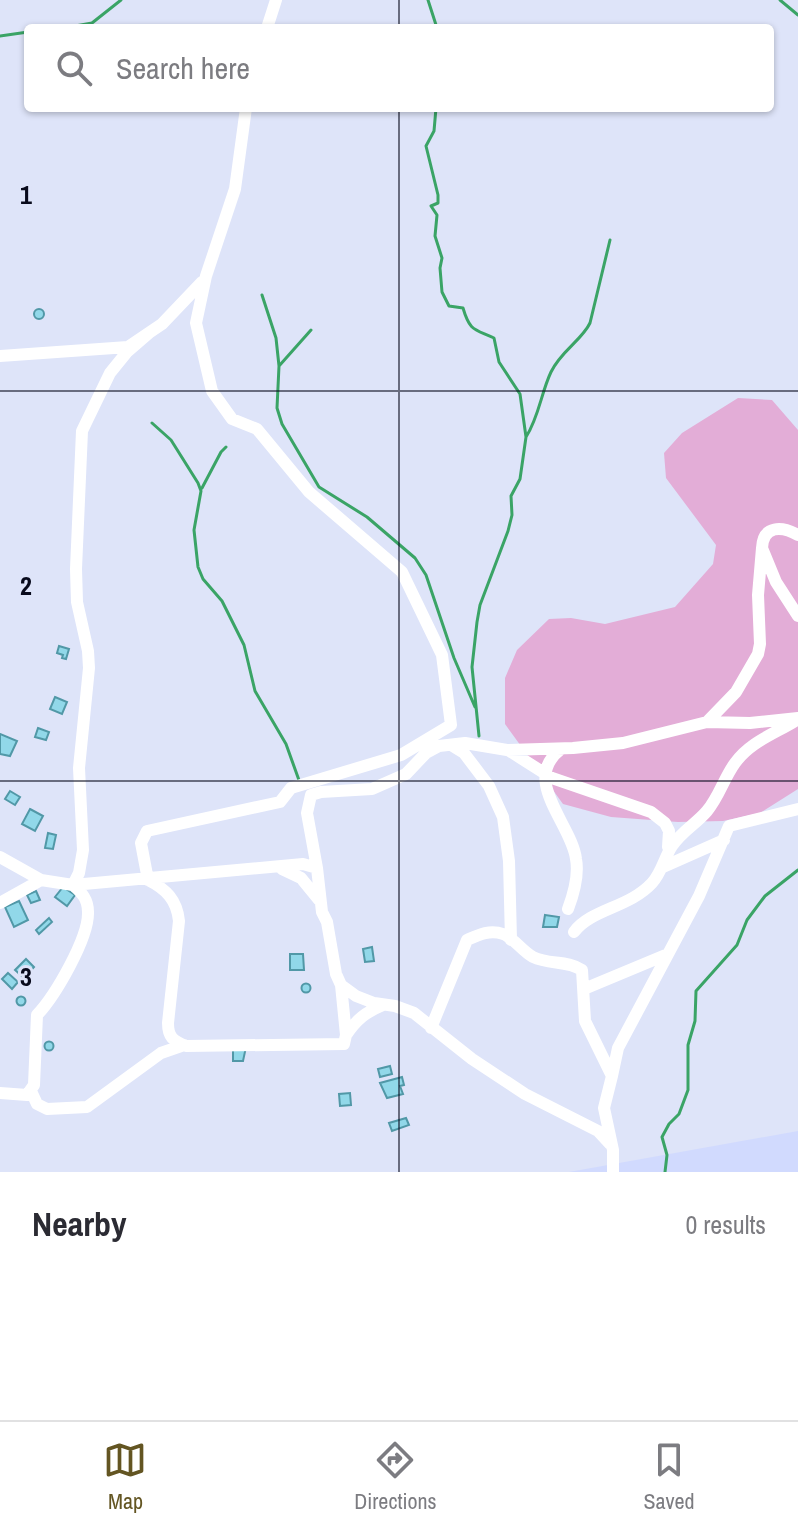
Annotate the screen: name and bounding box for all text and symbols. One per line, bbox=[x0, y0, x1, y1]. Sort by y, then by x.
search box bbox=[24, 24, 774, 112]
icon: search bbox=[52, 46, 96, 90]
text: Search here bbox=[116, 48, 250, 88]
text: 1 bbox=[20, 177, 32, 212]
text: 2 bbox=[20, 568, 32, 603]
text: 3 bbox=[20, 959, 32, 994]
text: Nearby bbox=[32, 1201, 127, 1247]
text: 0 results bbox=[685, 1207, 766, 1242]
tab: Map bbox=[103, 1438, 147, 1516]
tab: Directions bbox=[354, 1438, 437, 1516]
tab: Saved bbox=[643, 1438, 695, 1516]

